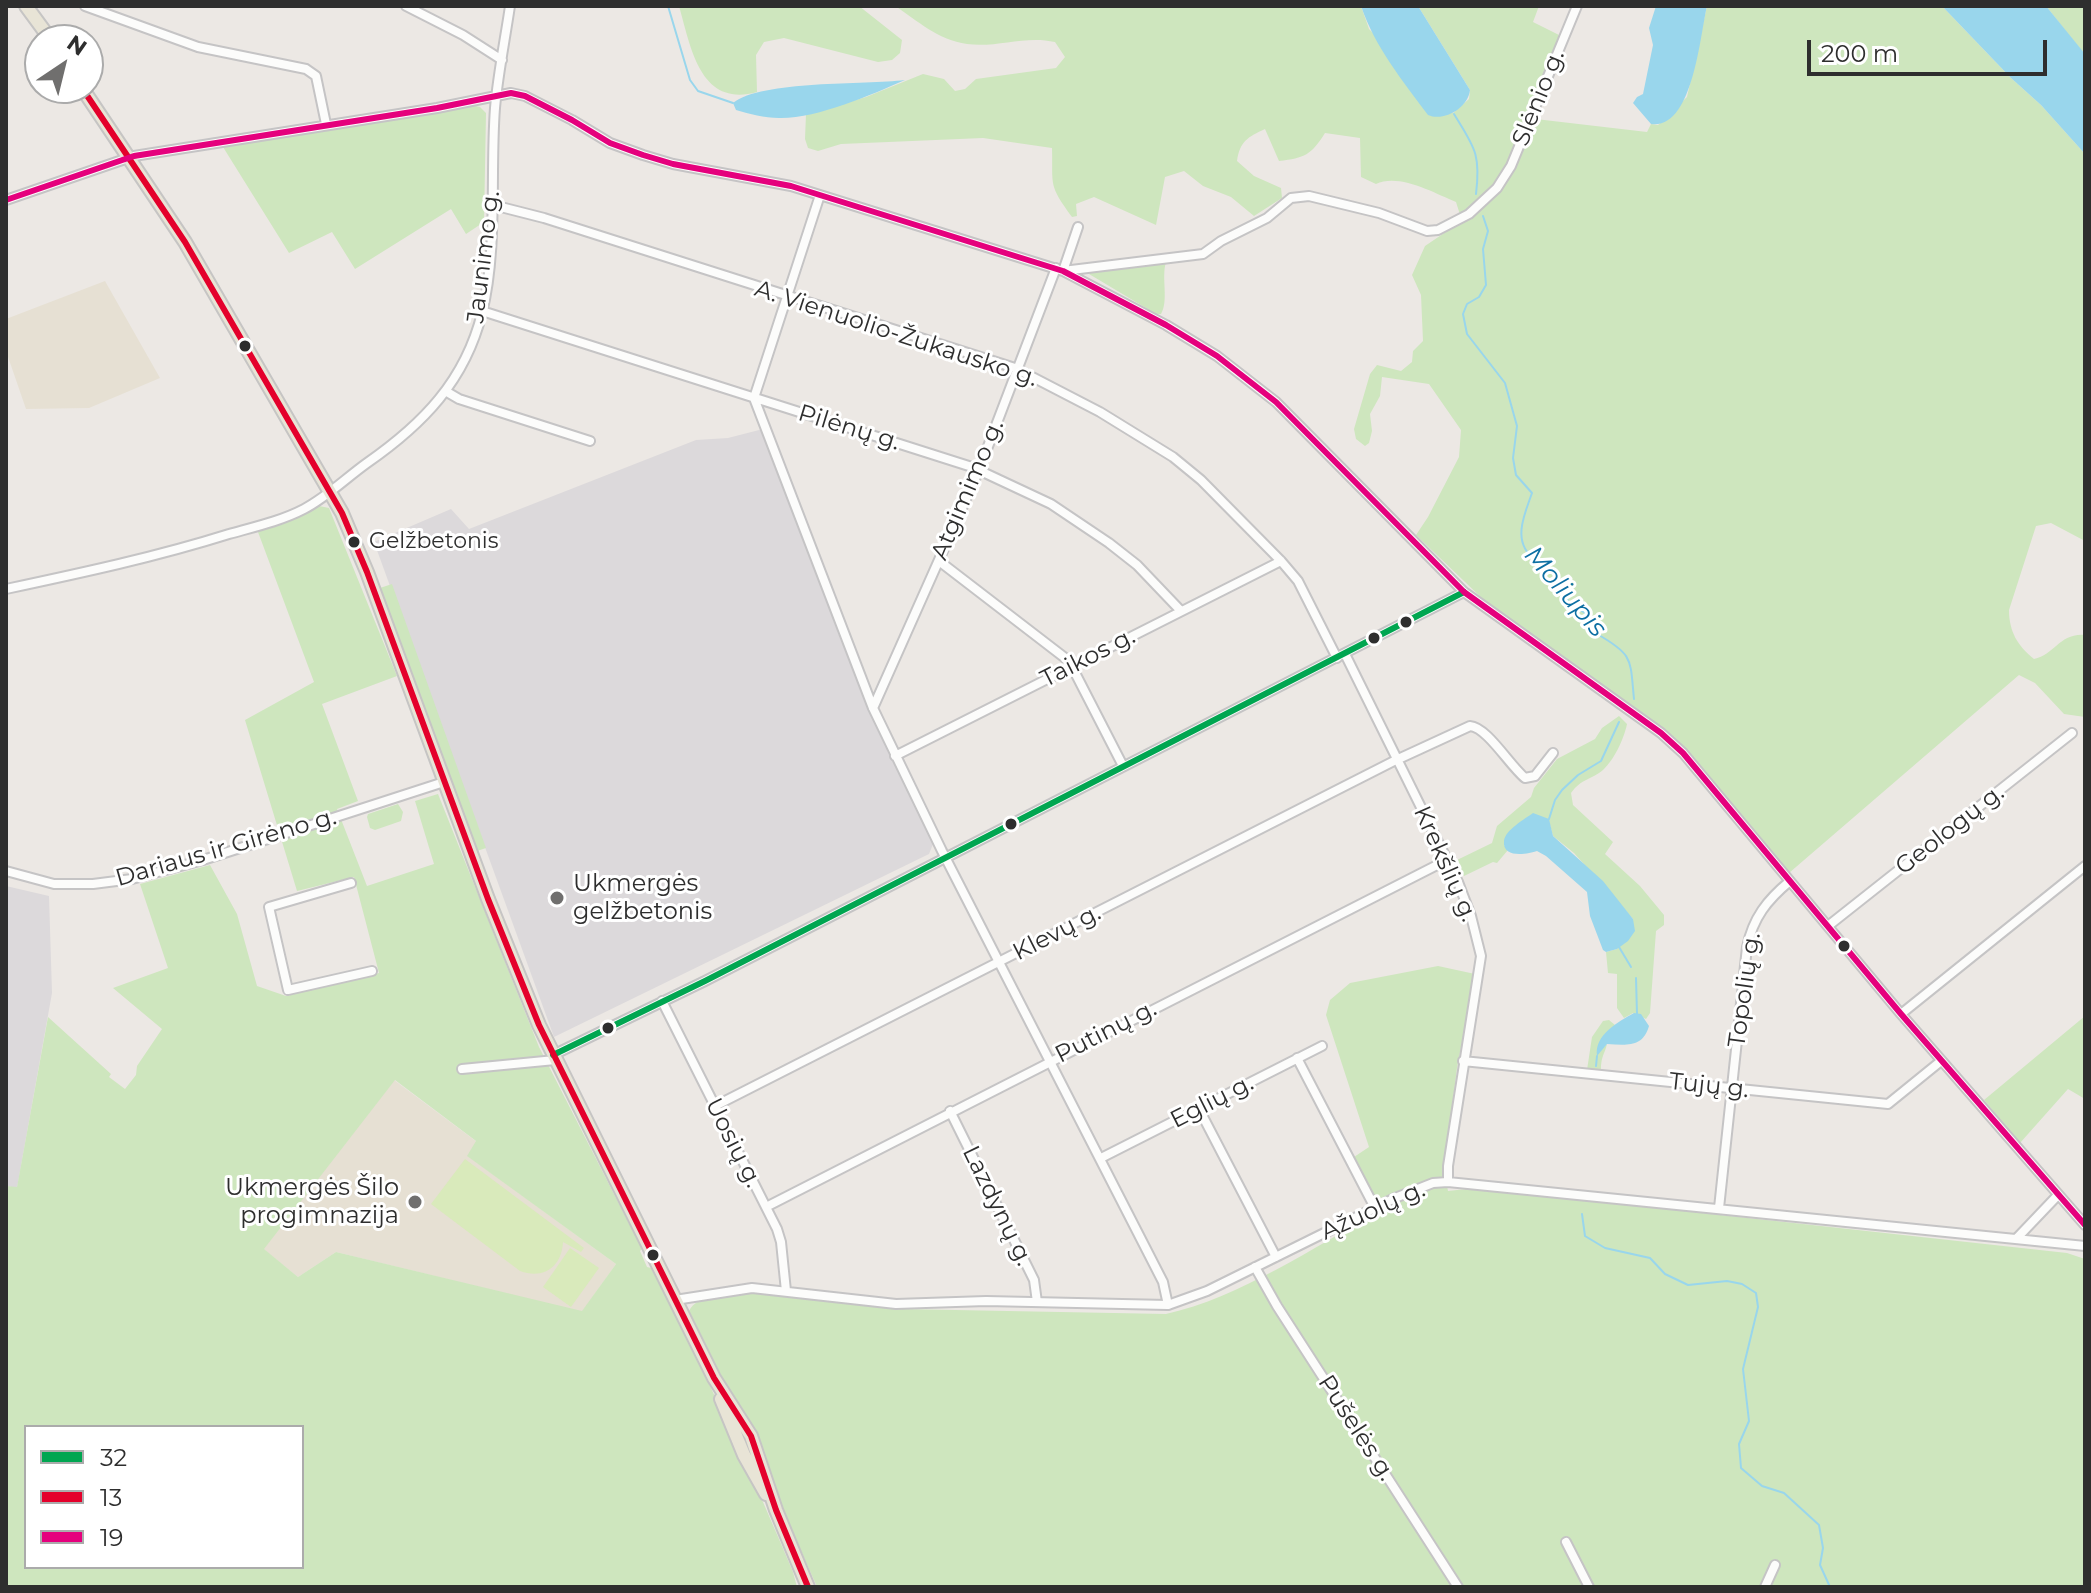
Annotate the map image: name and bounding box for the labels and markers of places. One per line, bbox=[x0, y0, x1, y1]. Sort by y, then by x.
unlabelled marker bbox=[237, 338, 253, 354]
place label: Gelžbetonis bbox=[369, 529, 498, 555]
marker: Gelžbetonis bbox=[346, 534, 362, 550]
unlabelled marker bbox=[1398, 614, 1414, 630]
unlabelled marker bbox=[1366, 630, 1382, 646]
unlabelled marker bbox=[1003, 816, 1019, 832]
place label: Ukmergės gelžbetonis bbox=[573, 870, 712, 926]
marker: Ukmergės gelžbetonis bbox=[548, 889, 566, 907]
unlabelled marker bbox=[1836, 938, 1852, 954]
unlabelled marker bbox=[600, 1020, 616, 1036]
place label: Ukmergės Šilo progimnazija bbox=[225, 1174, 399, 1230]
marker: Ukmergės Šilo progimnazija bbox=[406, 1193, 424, 1211]
unlabelled marker bbox=[645, 1247, 661, 1263]

